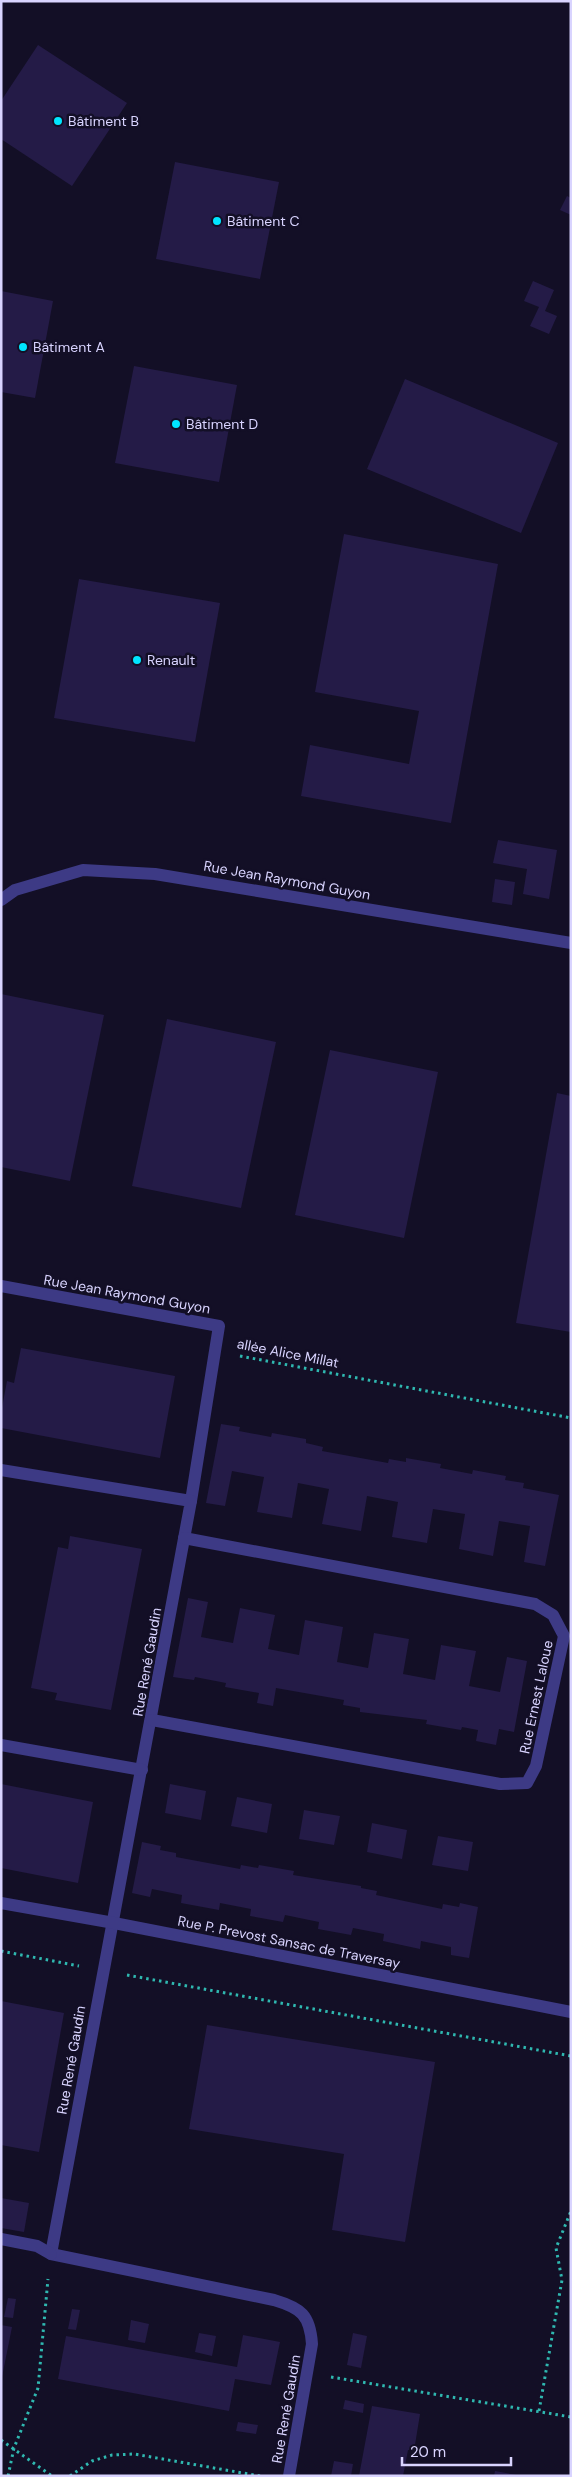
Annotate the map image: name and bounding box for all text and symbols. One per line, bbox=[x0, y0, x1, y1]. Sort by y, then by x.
place label: Bâtiment B bbox=[68, 112, 139, 130]
marker: Bâtiment B bbox=[52, 115, 64, 127]
place label: Bâtiment C bbox=[227, 212, 299, 230]
marker: Bâtiment C bbox=[211, 215, 223, 227]
place label: Bâtiment A bbox=[33, 338, 105, 356]
marker: Bâtiment A bbox=[17, 341, 29, 353]
place label: Bâtiment D bbox=[186, 415, 258, 433]
marker: Bâtiment D bbox=[170, 418, 182, 430]
place label: Renault bbox=[147, 651, 195, 669]
marker: Renault bbox=[131, 654, 143, 666]
street label: Rue Jean Raymond Guyon bbox=[202, 856, 372, 904]
street label: Rue Jean Raymond Guyon bbox=[42, 1270, 212, 1318]
street label: allėe Alice Millat bbox=[236, 1334, 340, 1372]
street label: Rue René Gaudin bbox=[129, 1606, 165, 1718]
street label: Rue Ernest Laloue bbox=[515, 1639, 557, 1755]
street label: Rue P. Prevost Sansac de Traversay bbox=[176, 1912, 402, 1972]
street label: Rue René Gaudin bbox=[53, 2004, 89, 2116]
street label: Rue René Gaudin bbox=[268, 2353, 304, 2465]
scale bar bbox=[402, 2434, 511, 2466]
text: 20 m bbox=[410, 2442, 446, 2462]

